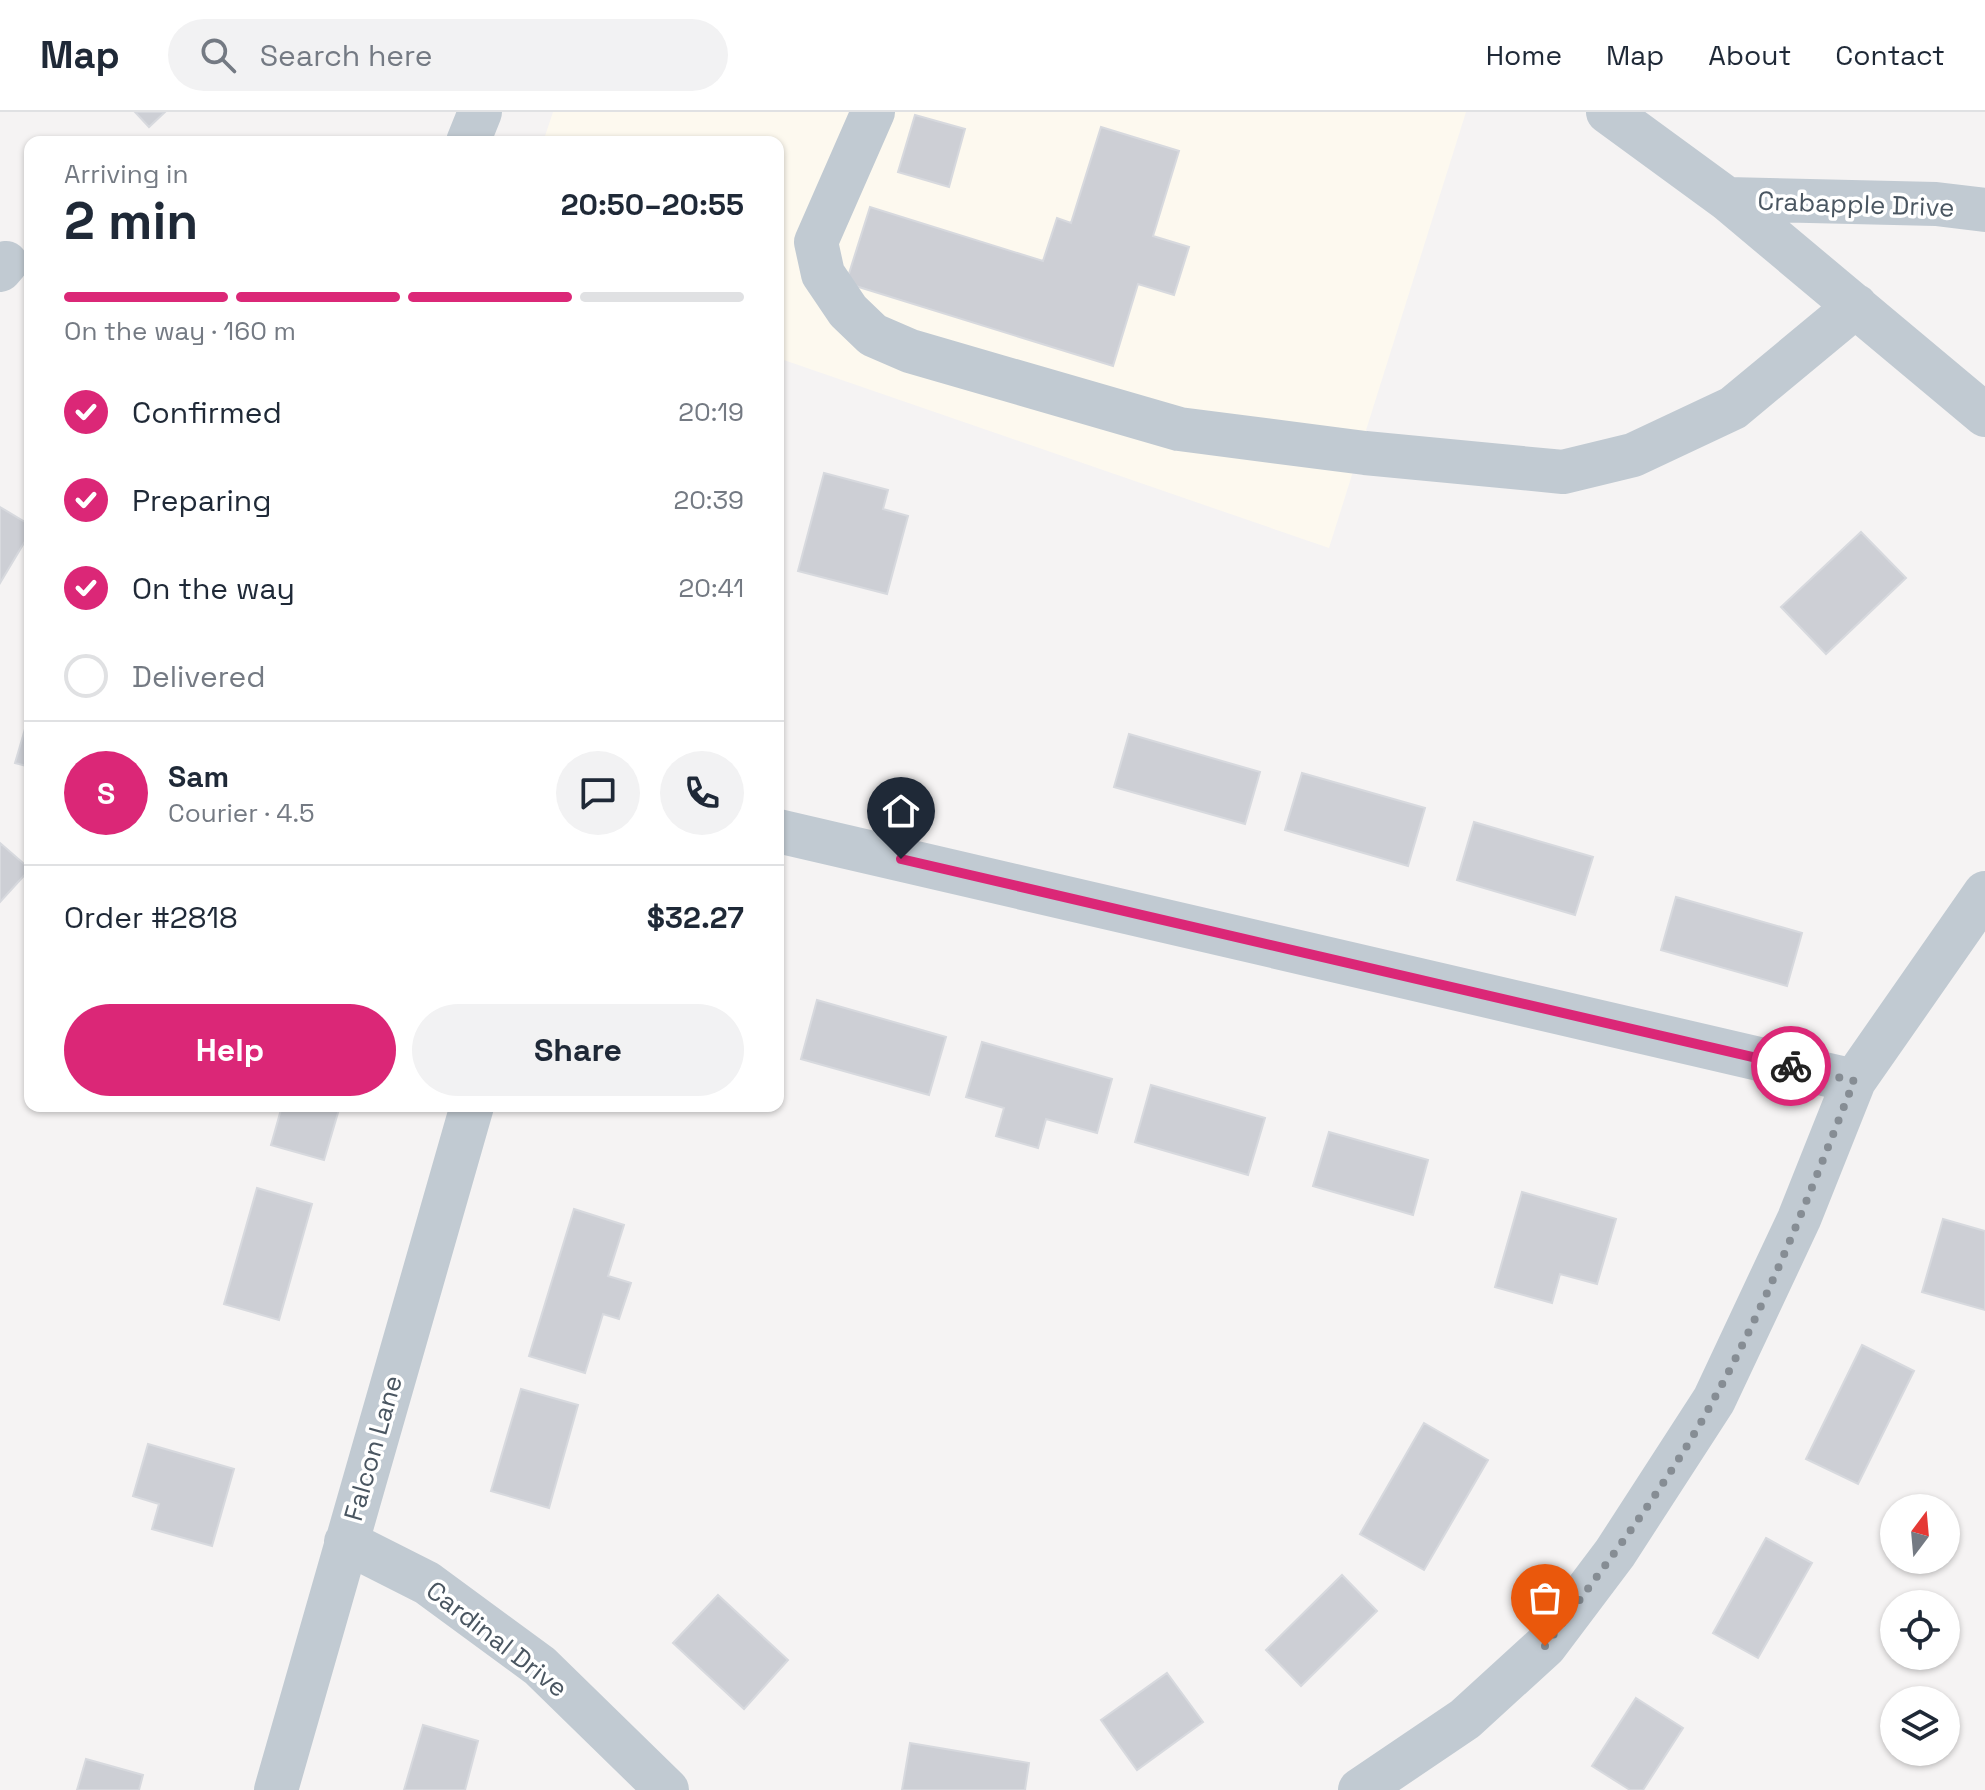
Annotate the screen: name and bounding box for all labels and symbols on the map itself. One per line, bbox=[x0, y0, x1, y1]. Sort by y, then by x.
street label: Crabapple Drive bbox=[1757, 184, 1955, 224]
pin bbox=[867, 777, 935, 859]
courier bbox=[1751, 1026, 1831, 1106]
street label: Falcon Lane bbox=[336, 1371, 410, 1525]
north arrow bbox=[1880, 1494, 1960, 1574]
pin bbox=[1511, 1564, 1579, 1646]
street label: Cardinal Drive bbox=[419, 1573, 575, 1705]

